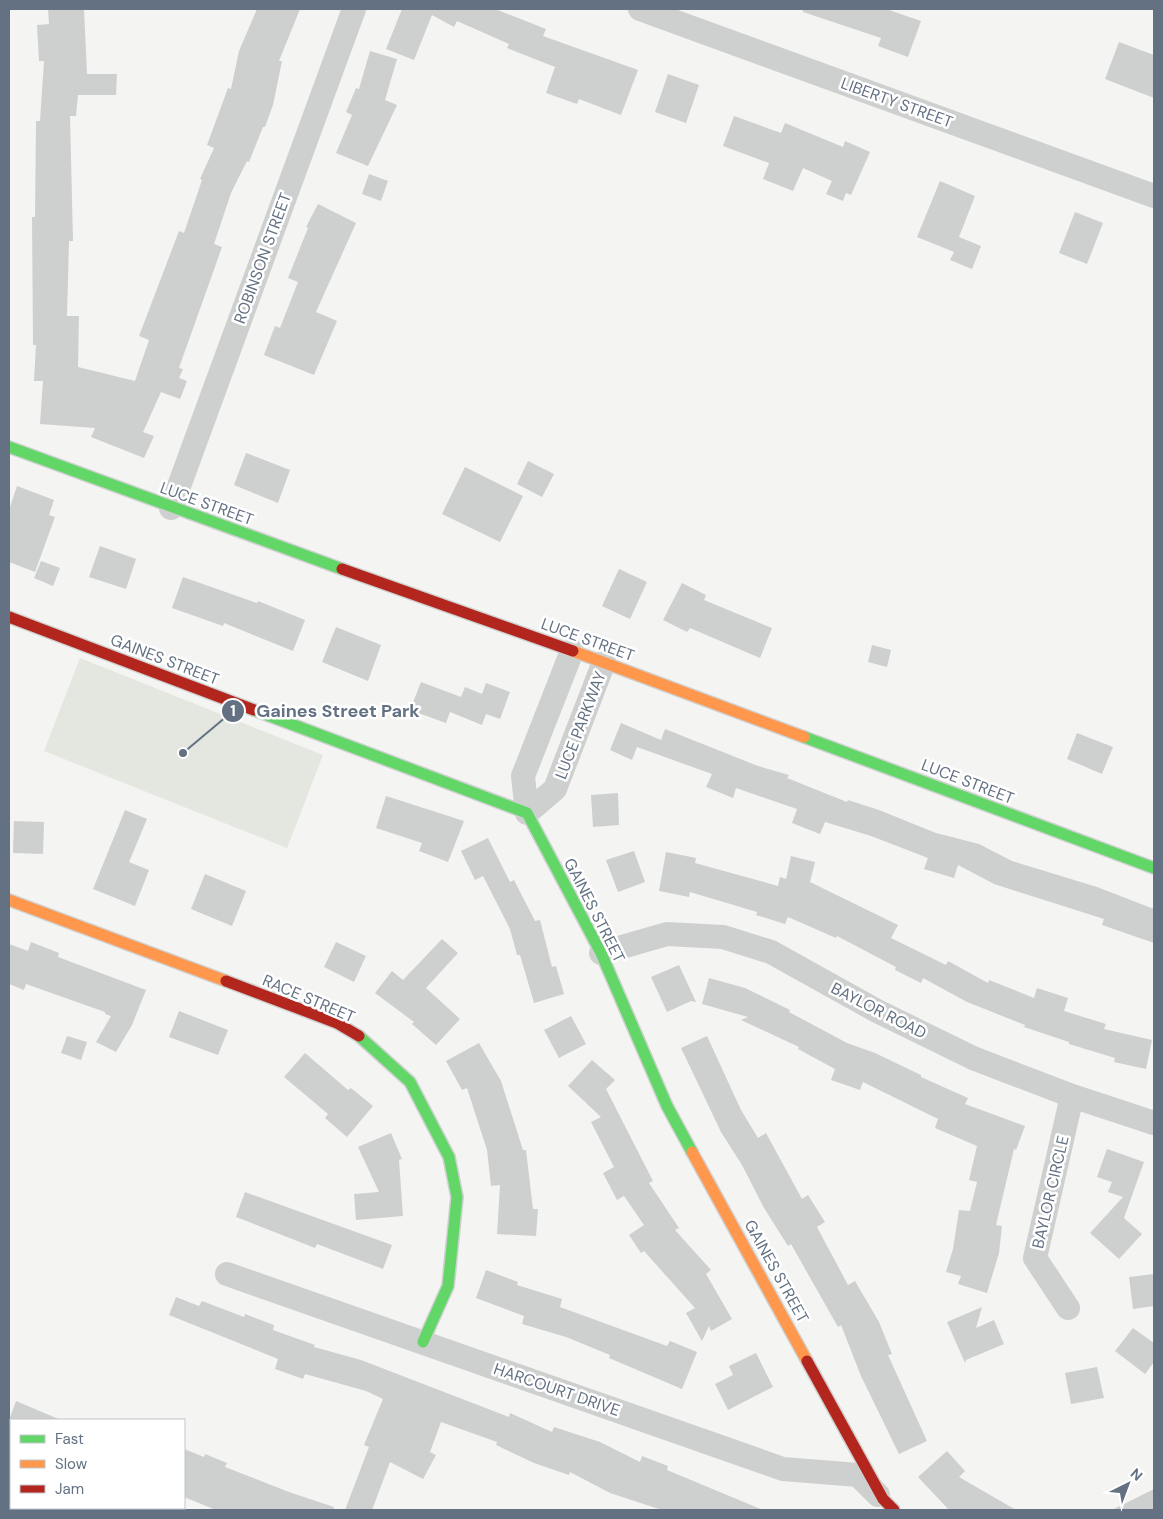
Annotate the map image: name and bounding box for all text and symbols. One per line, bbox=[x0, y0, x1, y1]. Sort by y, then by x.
street label: LIBERTY STREET bbox=[838, 73, 956, 132]
street label: ROBINSON STREET bbox=[229, 190, 296, 327]
street label: LUCE STREET bbox=[157, 477, 256, 530]
street label: LUCE STREET bbox=[538, 613, 637, 666]
street label: GAINES STREET bbox=[108, 629, 222, 690]
street label: LUCE PARKWAY bbox=[550, 668, 611, 782]
callout: Gaines Street Park bbox=[221, 694, 429, 727]
text: Gaines Street Park bbox=[256, 699, 420, 723]
text: 1 bbox=[230, 701, 236, 721]
street label: LUCE STREET bbox=[918, 754, 1017, 809]
street label: GAINES STREET bbox=[559, 854, 630, 966]
street label: RACE STREET bbox=[259, 969, 358, 1027]
street label: BAYLOR ROAD bbox=[827, 977, 930, 1044]
street label: BAYLOR CIRCLE bbox=[1027, 1134, 1074, 1251]
street label: GAINES STREET bbox=[740, 1216, 814, 1326]
street label: HARCOURT DRIVE bbox=[491, 1358, 623, 1421]
legend bbox=[10, 1419, 185, 1509]
text: Fast bbox=[55, 1429, 84, 1449]
text: Slow bbox=[55, 1454, 88, 1474]
north arrow bbox=[1103, 1459, 1153, 1509]
text: N bbox=[1127, 1464, 1147, 1484]
text: Jam bbox=[55, 1479, 84, 1499]

